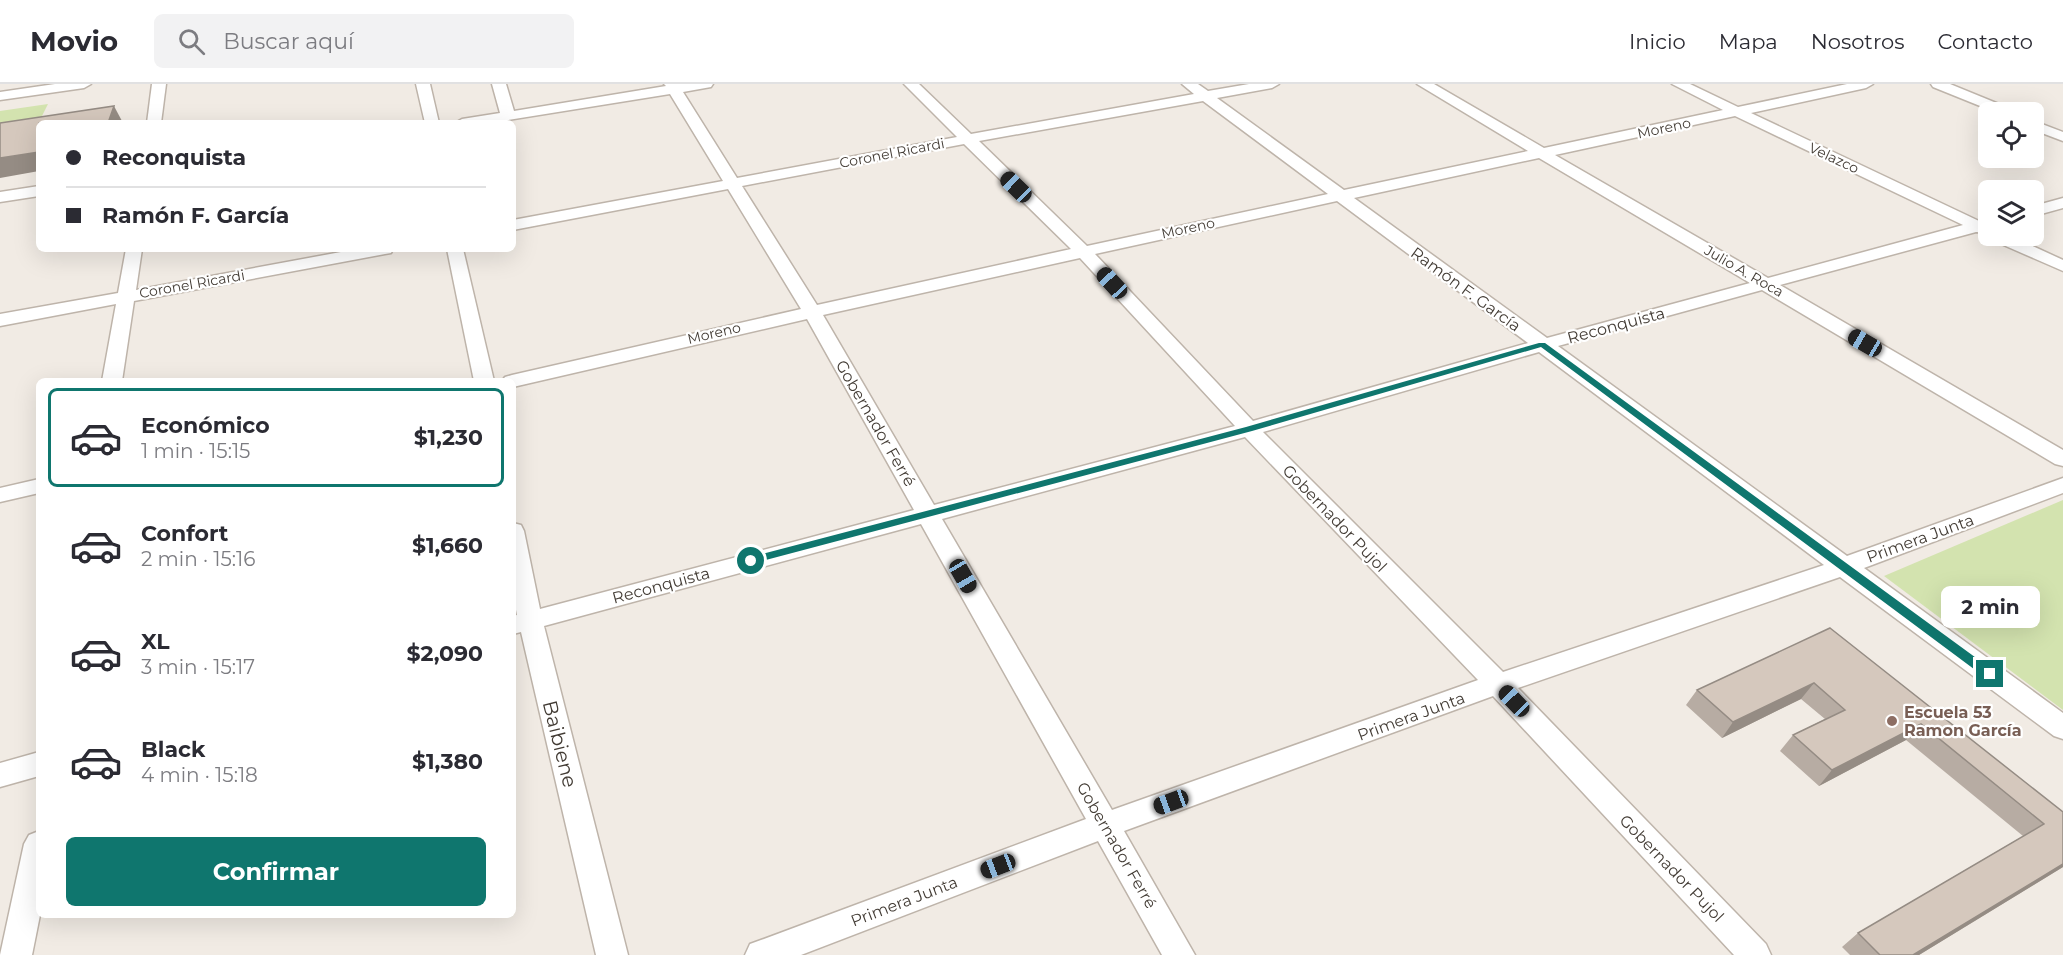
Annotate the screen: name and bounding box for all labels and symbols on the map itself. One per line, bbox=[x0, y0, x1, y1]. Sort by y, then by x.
street label: Moreno bbox=[1636, 114, 1693, 142]
street label: Coronel Ricardi bbox=[838, 134, 946, 172]
street label: Velazco bbox=[1806, 139, 1862, 177]
car bbox=[997, 168, 1035, 206]
street label: Moreno bbox=[1160, 214, 1217, 242]
street label: Julio A. Roca bbox=[1700, 241, 1787, 301]
street label: Ramón F. García bbox=[1407, 243, 1524, 336]
car bbox=[1093, 264, 1131, 302]
street label: Coronel Ricardi bbox=[138, 266, 246, 302]
street label: Reconquista bbox=[1565, 303, 1667, 348]
street label: Moreno bbox=[686, 318, 743, 348]
car bbox=[1845, 326, 1885, 360]
street label: Gobernador Ferré bbox=[832, 357, 919, 490]
street label: Gobernador Pujol bbox=[1279, 461, 1391, 576]
street label: Primera Junta bbox=[1864, 510, 1976, 567]
route start bbox=[737, 547, 764, 574]
car bbox=[946, 556, 980, 596]
street label: Reconquista bbox=[610, 563, 712, 608]
callout: 2 min bbox=[1940, 587, 2040, 629]
route end bbox=[1976, 660, 2003, 687]
car bbox=[1495, 682, 1533, 720]
street label: Primera Junta bbox=[1355, 688, 1467, 745]
street label: Baibiene bbox=[538, 698, 582, 790]
place label: Escuela 53 Ramon García bbox=[1904, 703, 2022, 740]
marker: Escuela 53 Ramon García bbox=[1885, 714, 1899, 728]
street label: Gobernador Ferré bbox=[1073, 779, 1160, 912]
car bbox=[1151, 787, 1191, 817]
street label: Gobernador Pujol bbox=[1616, 811, 1728, 926]
car bbox=[978, 851, 1018, 881]
street label: Primera Junta bbox=[848, 872, 960, 931]

